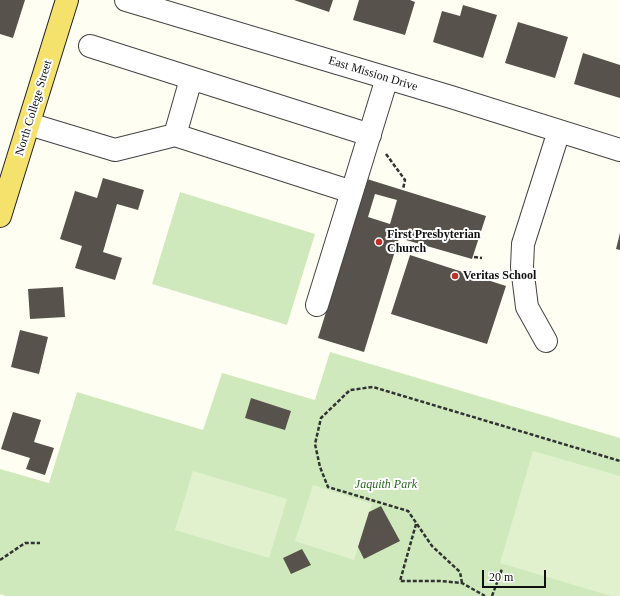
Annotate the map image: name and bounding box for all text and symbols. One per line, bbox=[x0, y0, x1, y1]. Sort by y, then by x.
street label: East Mission Drive bbox=[327, 54, 419, 94]
street label: North College Street bbox=[13, 58, 55, 158]
place label: First Presbyterian Church bbox=[387, 228, 480, 256]
marker: First Presbyterian Church bbox=[374, 237, 384, 247]
place label: Veritas School bbox=[463, 269, 536, 283]
marker: Veritas School bbox=[450, 271, 460, 281]
park label: Jaquith Park bbox=[355, 478, 417, 492]
scale bar bbox=[484, 562, 548, 588]
text: 20 m bbox=[489, 570, 513, 584]

